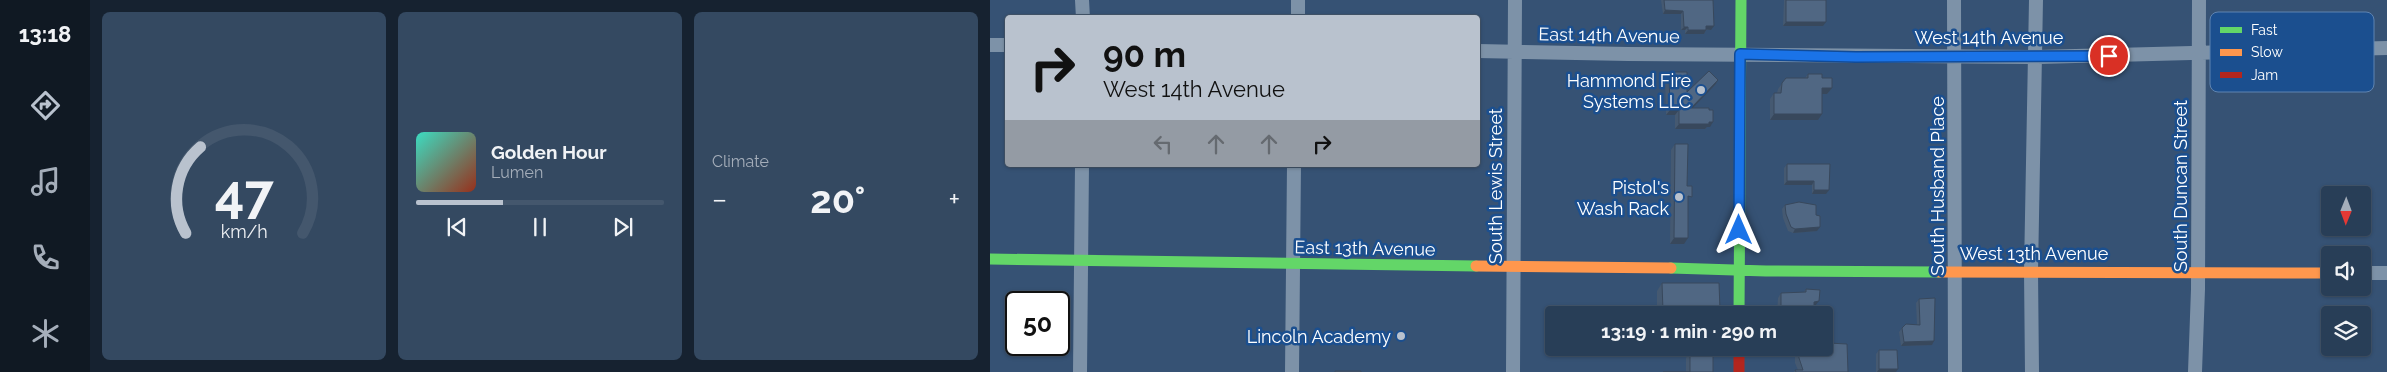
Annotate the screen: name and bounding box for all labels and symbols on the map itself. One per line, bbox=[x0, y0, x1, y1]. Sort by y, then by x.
legend bbox=[2210, 12, 2374, 92]
text: Fast bbox=[2251, 22, 2278, 38]
street label: East 14th Avenue bbox=[1538, 23, 1680, 47]
street label: West 14th Avenue bbox=[1915, 27, 2064, 48]
pin bbox=[2088, 35, 2130, 77]
text: Slow bbox=[2251, 44, 2283, 60]
text: Jam bbox=[2251, 67, 2278, 83]
place label: Hammond Fire Systems LLC bbox=[1567, 70, 1691, 112]
marker: Hammond Fire Systems LLC bbox=[1695, 84, 1707, 96]
street label: South Husband Place bbox=[1927, 96, 1948, 276]
street label: South Duncan Street bbox=[2170, 100, 2191, 272]
street label: South Lewis Street bbox=[1485, 108, 1506, 264]
place label: Pistol's Wash Rack bbox=[1577, 177, 1669, 219]
north arrow bbox=[2321, 186, 2371, 236]
marker: Pistol's Wash Rack bbox=[1673, 191, 1685, 203]
position arrow bbox=[1712, 203, 1764, 255]
street label: East 13th Avenue bbox=[1294, 236, 1436, 260]
street label: West 13th Avenue bbox=[1960, 243, 2109, 264]
speed limit sign: 50 bbox=[1005, 291, 1070, 356]
place label: Lincoln Academy bbox=[1247, 326, 1391, 347]
marker: Lincoln Academy bbox=[1395, 330, 1407, 342]

